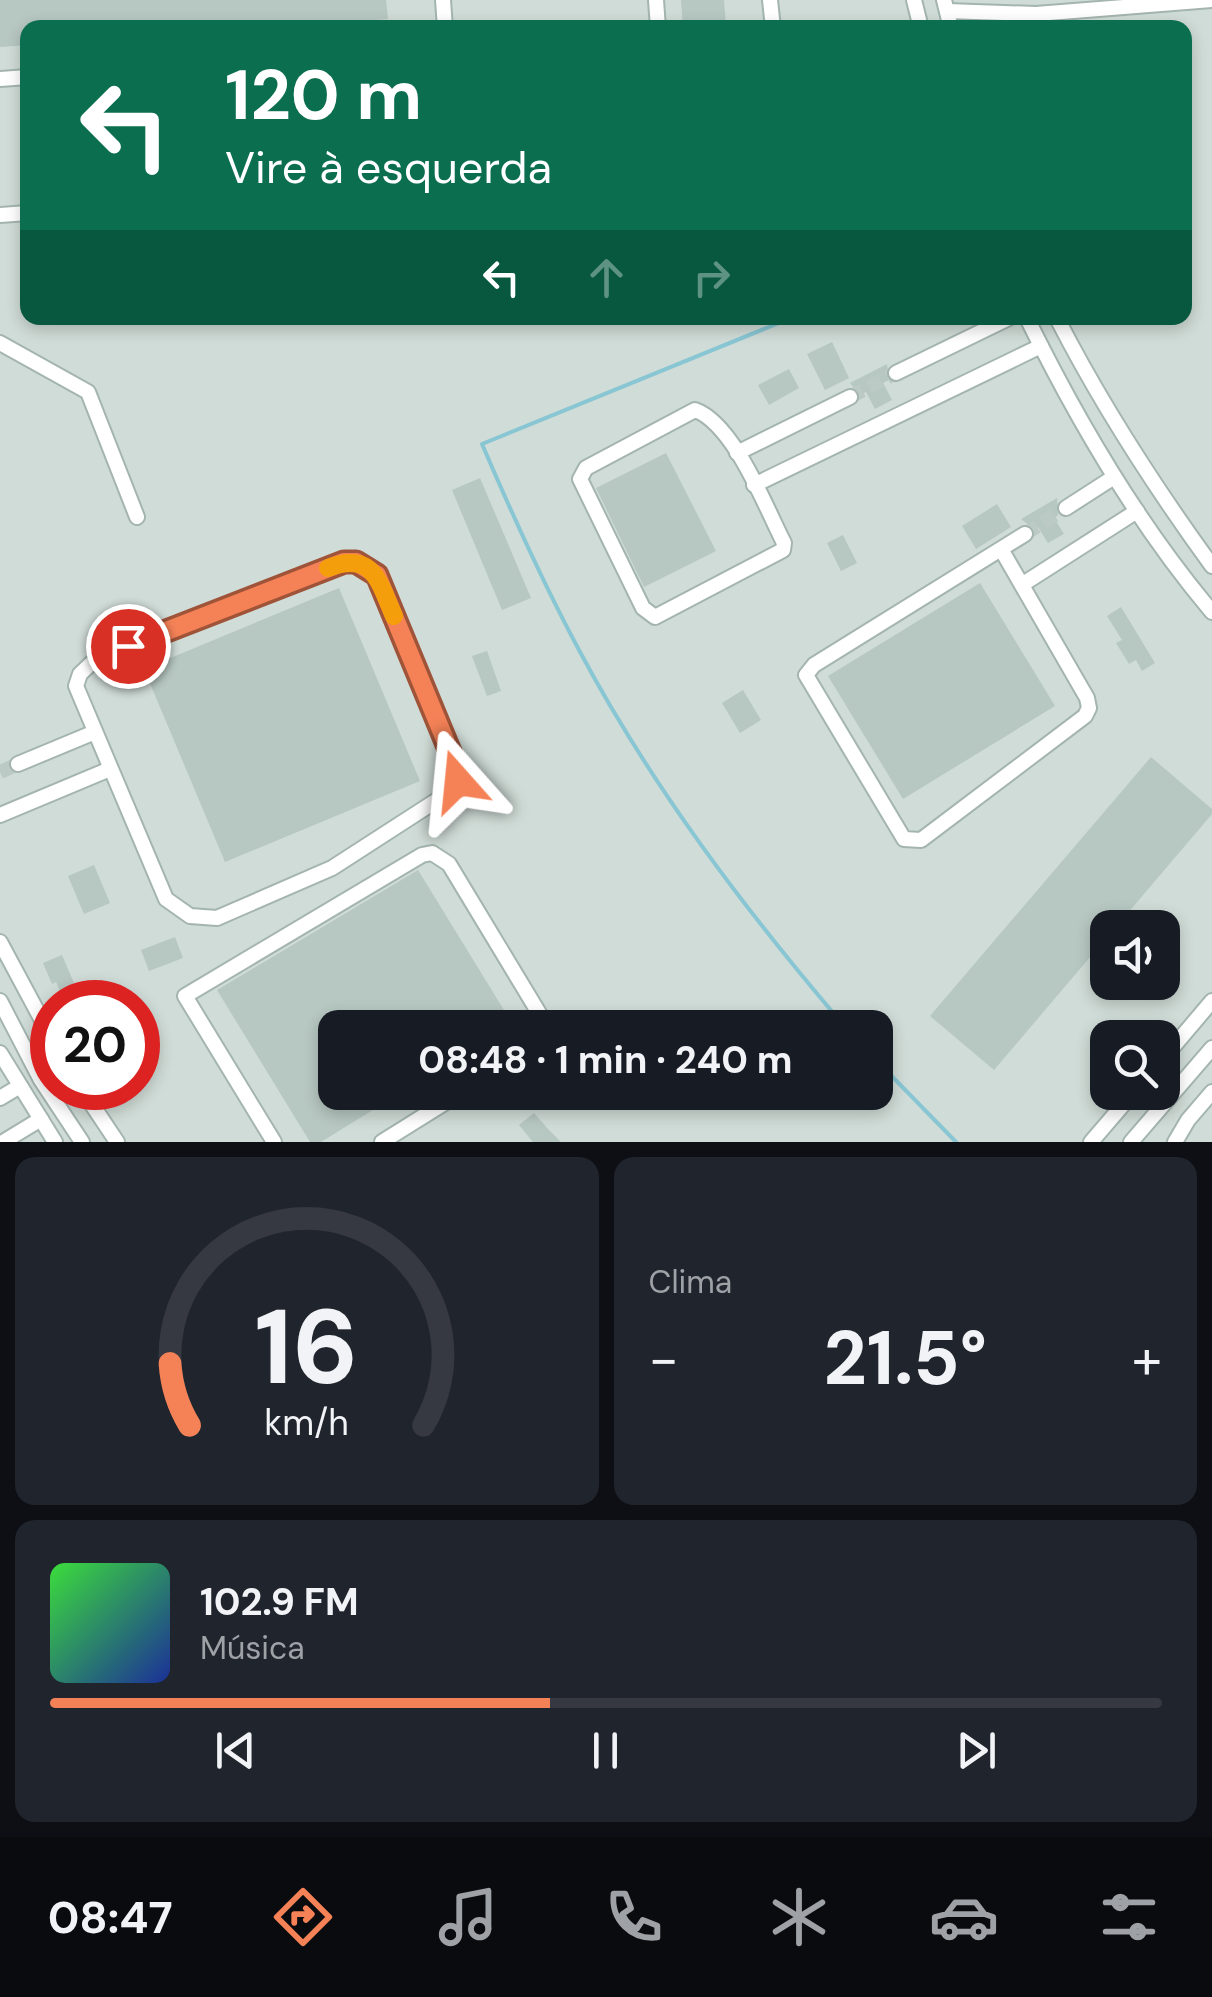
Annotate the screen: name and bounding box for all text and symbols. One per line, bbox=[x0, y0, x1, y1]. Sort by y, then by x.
text: 120 m bbox=[225, 50, 422, 141]
icon: left bbox=[60, 60, 190, 190]
text: Vire à esquerda bbox=[225, 138, 552, 197]
icon: left bbox=[474, 250, 529, 305]
icon: ahead bbox=[579, 250, 634, 305]
icon: right bbox=[684, 250, 739, 305]
pin bbox=[86, 604, 171, 689]
icon: arrive bbox=[101, 619, 156, 674]
position arrow bbox=[406, 729, 510, 833]
map controls bbox=[1090, 910, 1180, 1110]
button: sound bbox=[1090, 910, 1180, 1000]
speed limit sign: 20 bbox=[30, 980, 160, 1110]
button: search bbox=[1090, 1020, 1180, 1110]
text: 08:48 · 1 min · 240 m bbox=[418, 1035, 793, 1085]
text: Clima bbox=[649, 1261, 732, 1303]
text: 16 bbox=[255, 1280, 359, 1415]
text: 21.5° bbox=[824, 1310, 987, 1407]
text: − bbox=[649, 1323, 679, 1395]
text: + bbox=[1132, 1323, 1162, 1395]
text: km/h bbox=[265, 1400, 349, 1446]
text: 102.9 FM bbox=[200, 1577, 359, 1627]
text: Música bbox=[200, 1627, 305, 1669]
icon: previous bbox=[208, 1723, 263, 1778]
icon: pause bbox=[578, 1723, 633, 1778]
icon: next bbox=[949, 1723, 1004, 1778]
icon: directions bbox=[268, 1882, 338, 1952]
icon: music bbox=[433, 1882, 503, 1952]
icon: phone bbox=[599, 1882, 669, 1952]
icon: climate bbox=[764, 1882, 834, 1952]
icon: car bbox=[929, 1882, 999, 1952]
icon: filters bbox=[1094, 1882, 1164, 1952]
text: 08:47 bbox=[48, 1888, 173, 1947]

